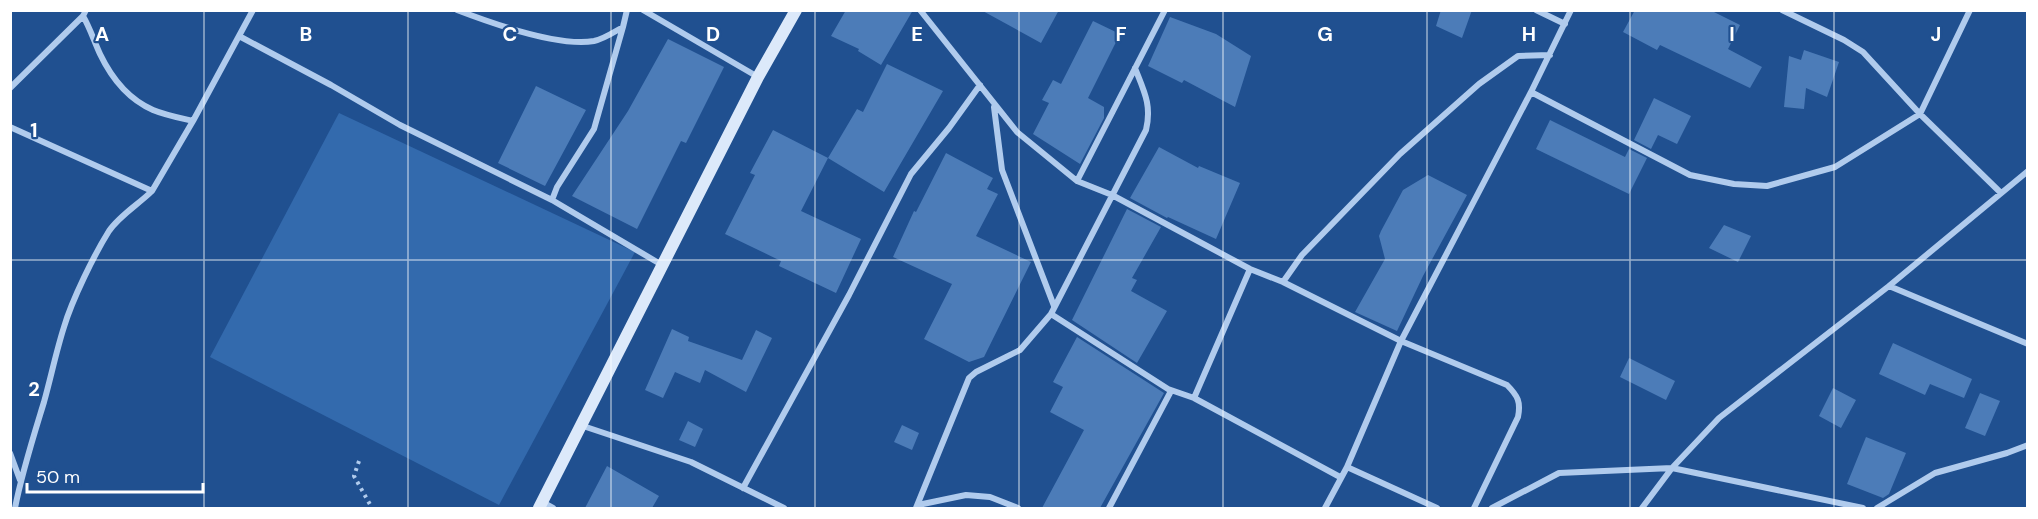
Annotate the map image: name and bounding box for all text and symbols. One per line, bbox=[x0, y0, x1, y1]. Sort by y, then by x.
text: A bbox=[95, 21, 109, 47]
text: B bbox=[300, 21, 312, 47]
text: C bbox=[503, 21, 517, 47]
text: D bbox=[706, 21, 720, 47]
text: E bbox=[911, 21, 923, 47]
text: F bbox=[1115, 21, 1127, 47]
text: G bbox=[1317, 21, 1333, 47]
text: H bbox=[1522, 21, 1536, 47]
text: I bbox=[1729, 21, 1735, 47]
text: J bbox=[1931, 21, 1941, 47]
text: 1 bbox=[30, 117, 38, 143]
text: 2 bbox=[28, 376, 40, 402]
scale bar bbox=[27, 456, 202, 494]
text: 50 m bbox=[36, 465, 80, 489]

